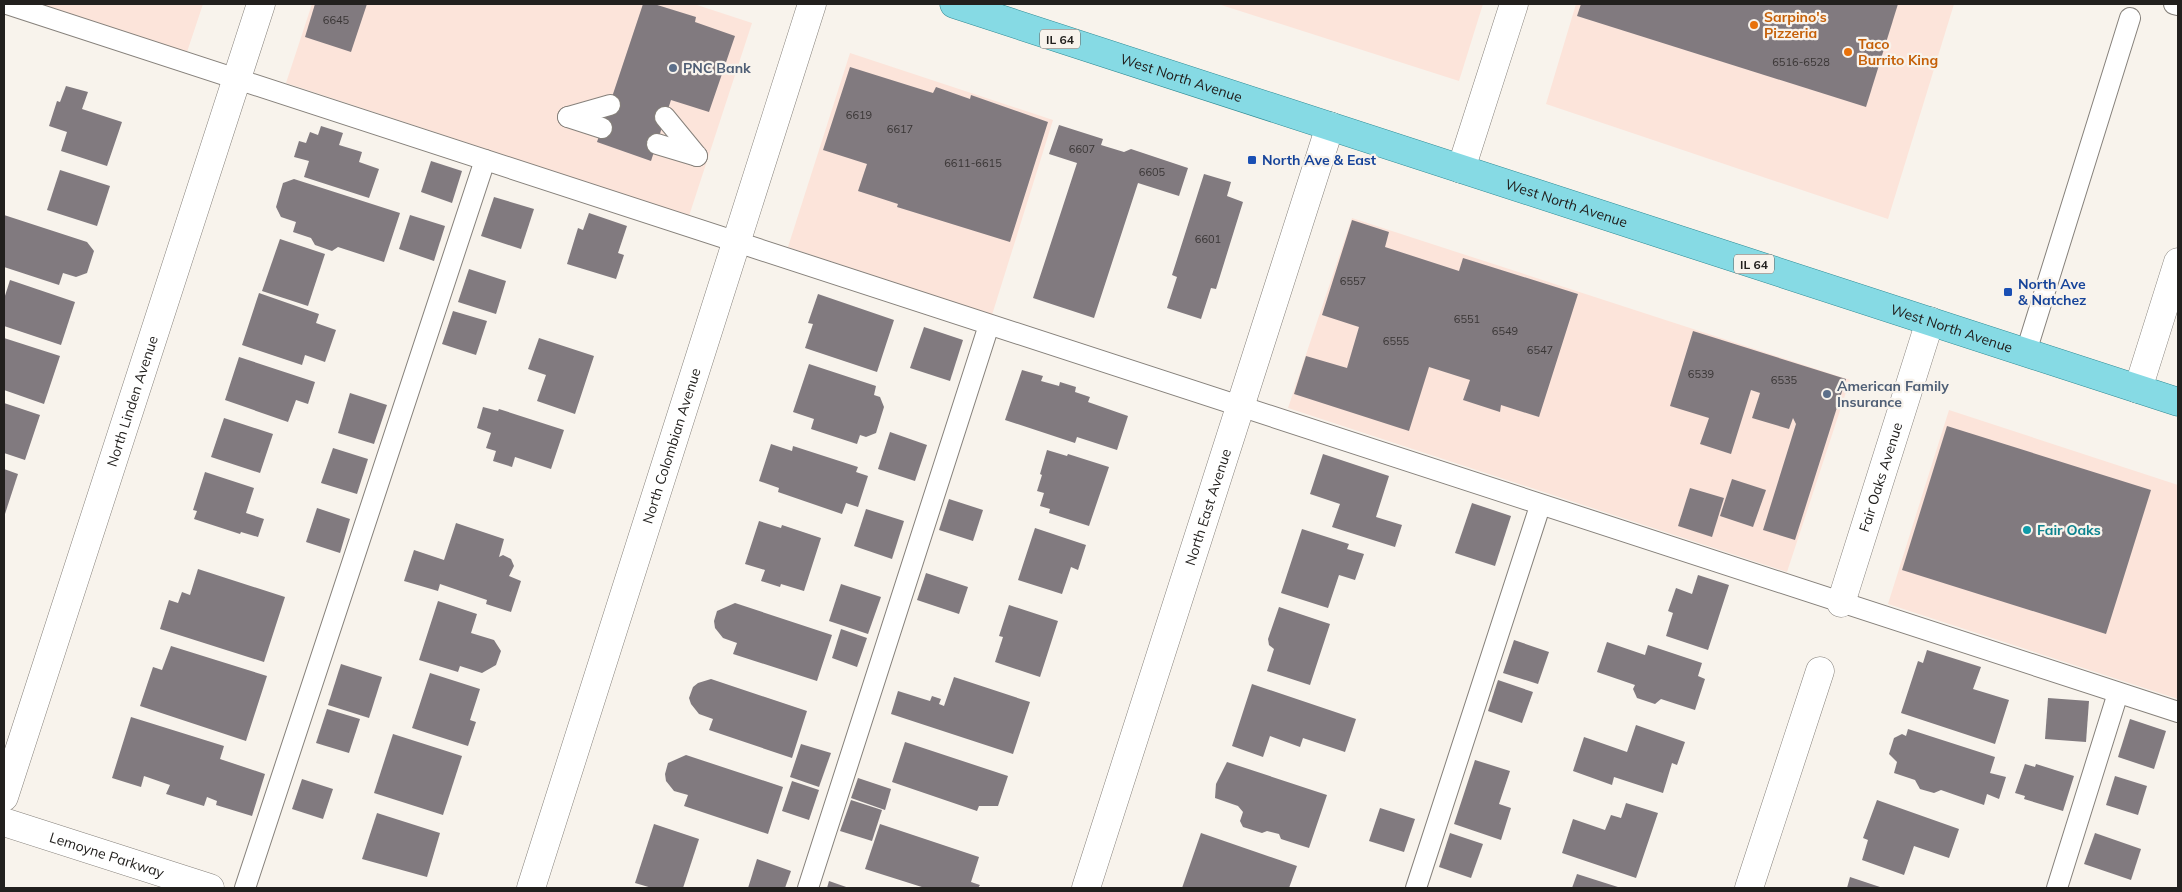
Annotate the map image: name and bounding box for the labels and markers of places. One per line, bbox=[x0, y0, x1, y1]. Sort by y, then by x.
place label: Sarpino's Pizzeria bbox=[1764, 8, 1827, 42]
marker: Sarpino's Pizzeria bbox=[1748, 19, 1760, 31]
place label: Taco Burrito King bbox=[1858, 35, 1938, 69]
marker: Taco Burrito King bbox=[1842, 46, 1854, 58]
place label: PNC Bank bbox=[683, 59, 751, 77]
marker: PNC Bank bbox=[667, 62, 679, 74]
place label: North Ave & East bbox=[1262, 151, 1377, 169]
marker: North Ave & East bbox=[1246, 154, 1258, 166]
place label: North Ave & Natchez bbox=[2018, 275, 2086, 309]
marker: North Ave & Natchez bbox=[2002, 286, 2014, 298]
place label: American Family Insurance bbox=[1837, 377, 1949, 411]
marker: American Family Insurance bbox=[1821, 388, 1833, 400]
place label: Fair Oaks bbox=[2037, 521, 2101, 539]
marker: Fair Oaks bbox=[2021, 524, 2033, 536]

